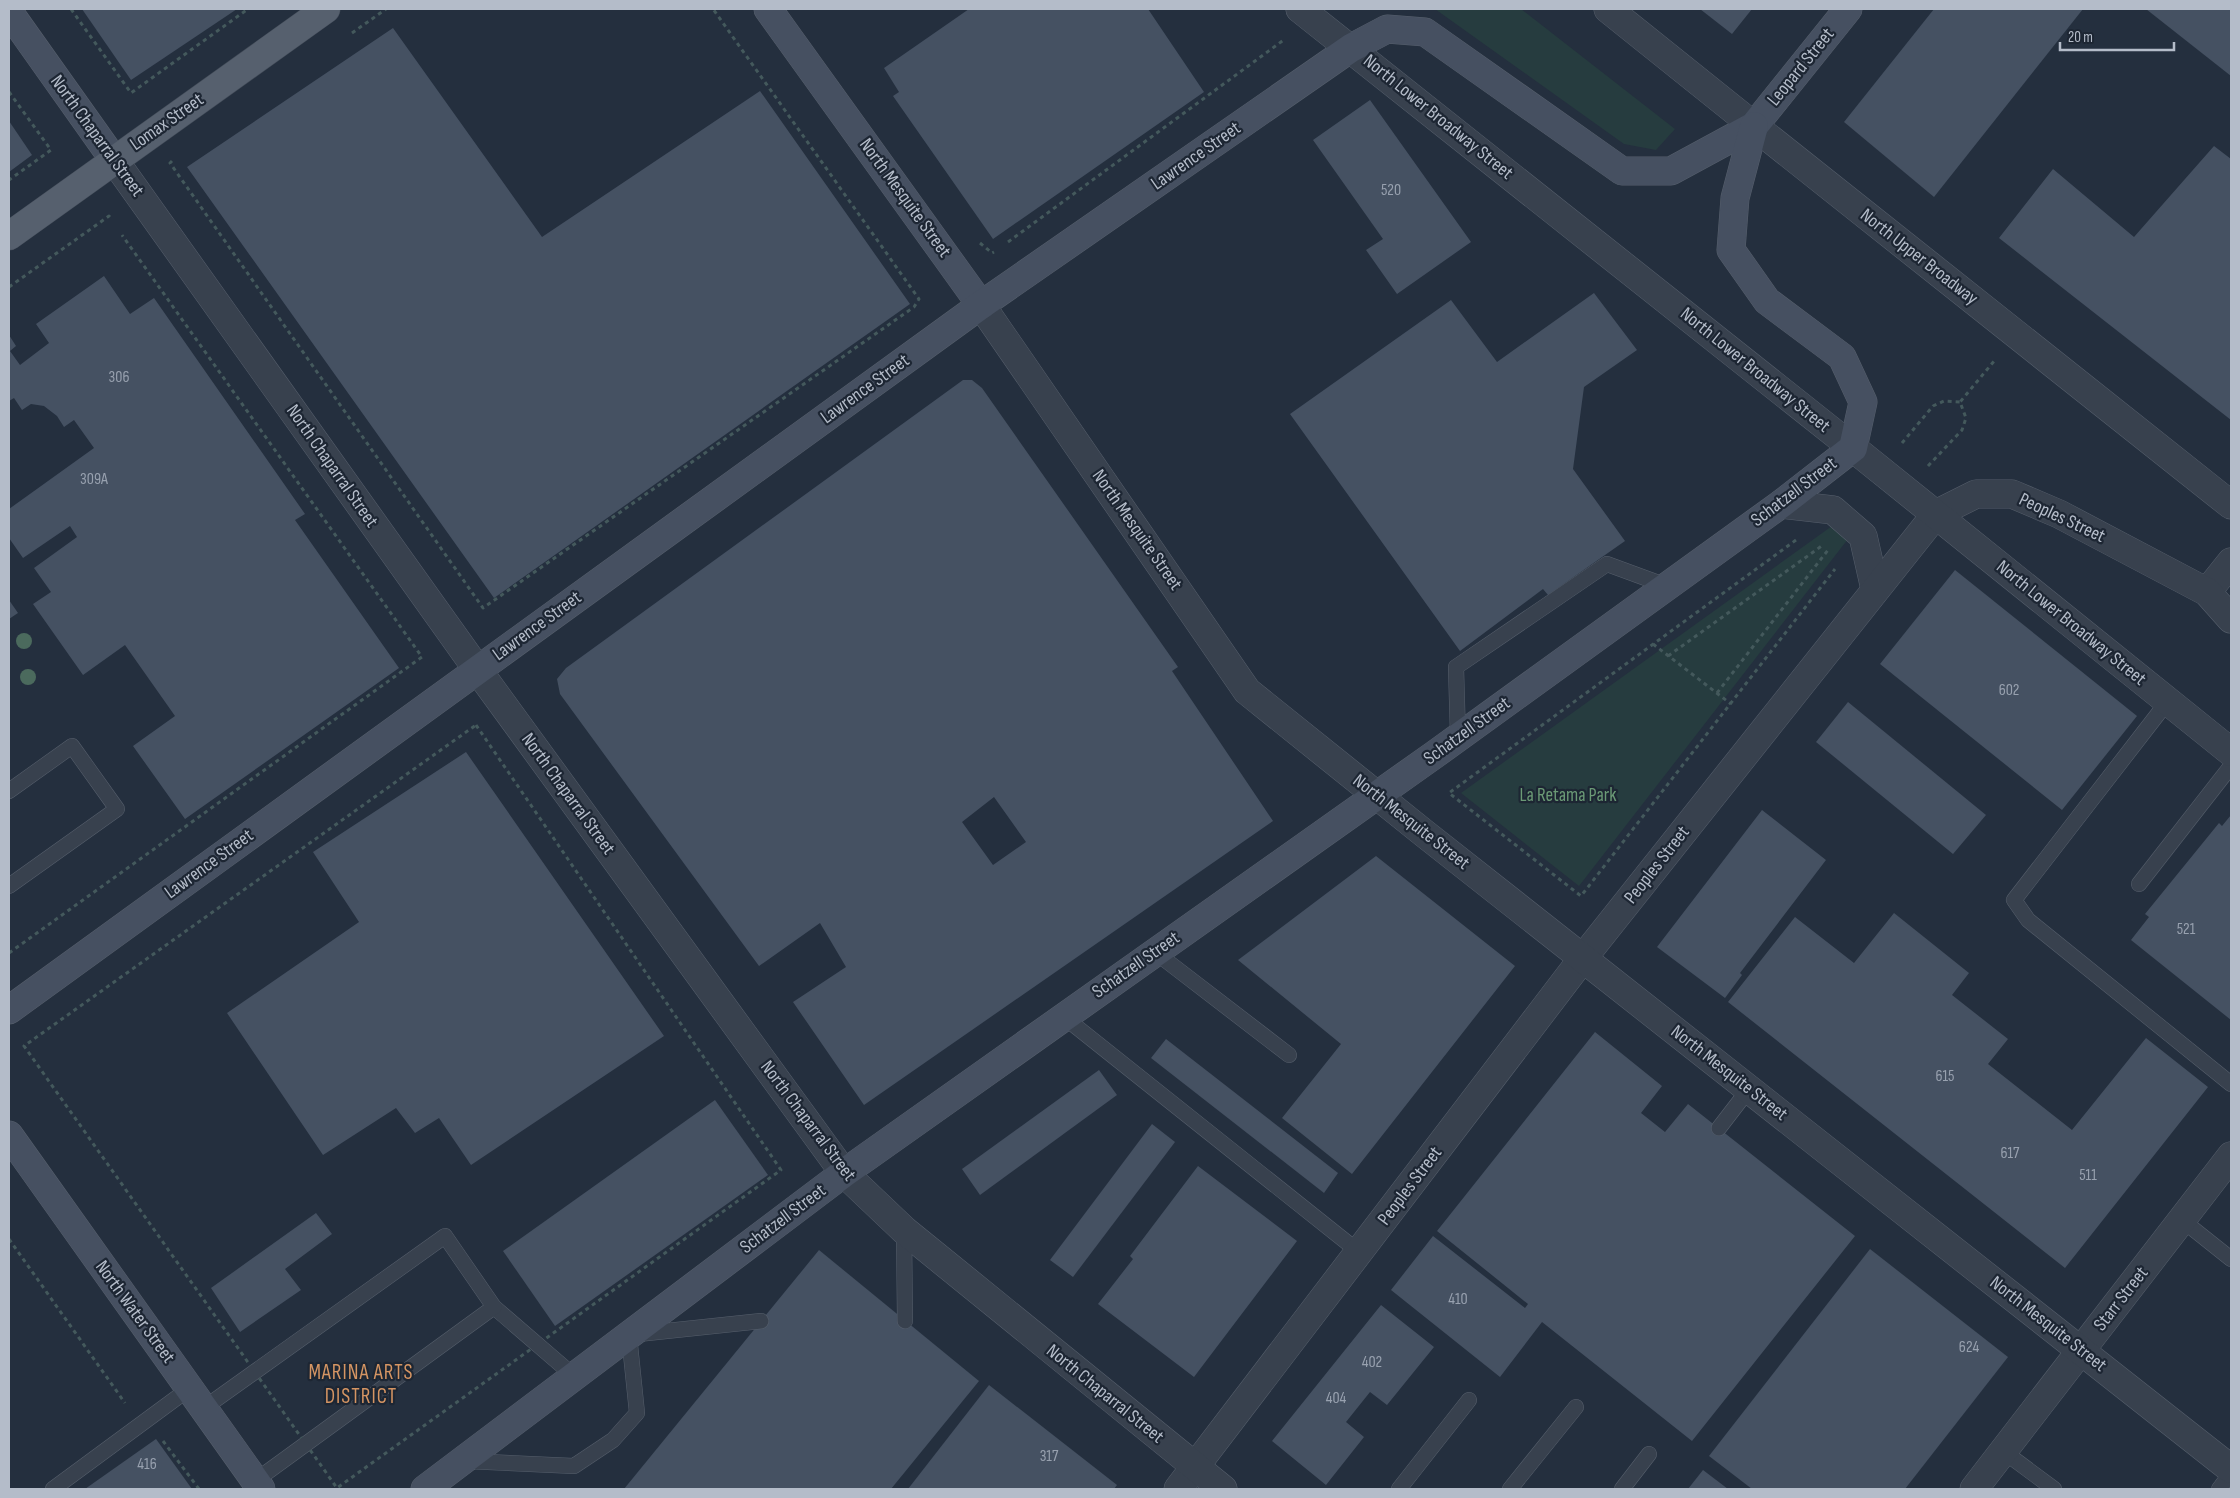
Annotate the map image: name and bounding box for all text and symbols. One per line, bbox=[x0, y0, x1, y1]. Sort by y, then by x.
scale bar bbox=[2060, 20, 2174, 52]
street label: Leopard Street bbox=[1763, 23, 1840, 111]
text: 20 m bbox=[2068, 28, 2093, 47]
street label: North Lower Broadway Street bbox=[1358, 49, 1518, 185]
street label: North Chaparral Street bbox=[45, 71, 149, 201]
street label: Lomax Street bbox=[126, 88, 208, 156]
street label: Lawrence Street bbox=[1147, 117, 1245, 195]
street label: North Mesquite Street bbox=[854, 134, 956, 262]
house number: 520 bbox=[1381, 181, 1401, 200]
street label: North Upper Broadway bbox=[1856, 204, 1983, 311]
street label: North Lower Broadway Street bbox=[1675, 302, 1835, 438]
street label: Lawrence Street bbox=[816, 349, 914, 429]
house number: 306 bbox=[109, 368, 129, 387]
street label: North Chaparral Street bbox=[281, 400, 383, 532]
street label: Schatzell Street bbox=[1747, 452, 1842, 532]
street label: North Mesquite Street bbox=[1087, 465, 1187, 595]
house number: 309A bbox=[80, 470, 108, 489]
street label: Peoples Street bbox=[2015, 488, 2109, 548]
street label: North Lower Broadway Street bbox=[1991, 555, 2151, 691]
street label: Lawrence Street bbox=[488, 586, 586, 666]
house number: 602 bbox=[1999, 681, 2019, 700]
street label: Schatzell Street bbox=[1419, 692, 1515, 770]
street label: North Chaparral Street bbox=[516, 729, 620, 859]
street label: North Mesquite Street bbox=[1348, 769, 1474, 875]
park label: La Retama Park bbox=[1520, 784, 1617, 807]
street label: Peoples Street bbox=[1619, 821, 1695, 909]
street label: Lawrence Street bbox=[160, 824, 258, 904]
house number: 521 bbox=[2177, 920, 2196, 939]
street label: Schatzell Street bbox=[1088, 926, 1184, 1004]
street label: North Mesquite Street bbox=[1666, 1020, 1792, 1126]
street label: North Chaparral Street bbox=[755, 1056, 861, 1186]
house number: 615 bbox=[1935, 1067, 1955, 1086]
street label: Peoples Street bbox=[1373, 1142, 1447, 1230]
house number: 617 bbox=[2001, 1144, 2020, 1163]
house number: 511 bbox=[2079, 1166, 2097, 1185]
street label: Schatzell Street bbox=[736, 1179, 831, 1259]
street label: North Water Street bbox=[90, 1256, 180, 1368]
street label: Starr Street bbox=[2089, 1262, 2153, 1336]
street label: North Mesquite Street bbox=[1985, 1271, 2111, 1377]
house number: 410 bbox=[1448, 1290, 1468, 1309]
house number: 624 bbox=[1959, 1338, 1979, 1357]
street label: North Chaparral Street bbox=[1042, 1340, 1169, 1449]
house number: 402 bbox=[1362, 1353, 1382, 1372]
district label: MARINA ARTS DISTRICT bbox=[308, 1360, 414, 1409]
house number: 404 bbox=[1326, 1389, 1347, 1408]
house number: 317 bbox=[1040, 1447, 1059, 1466]
house number: 416 bbox=[137, 1455, 157, 1474]

